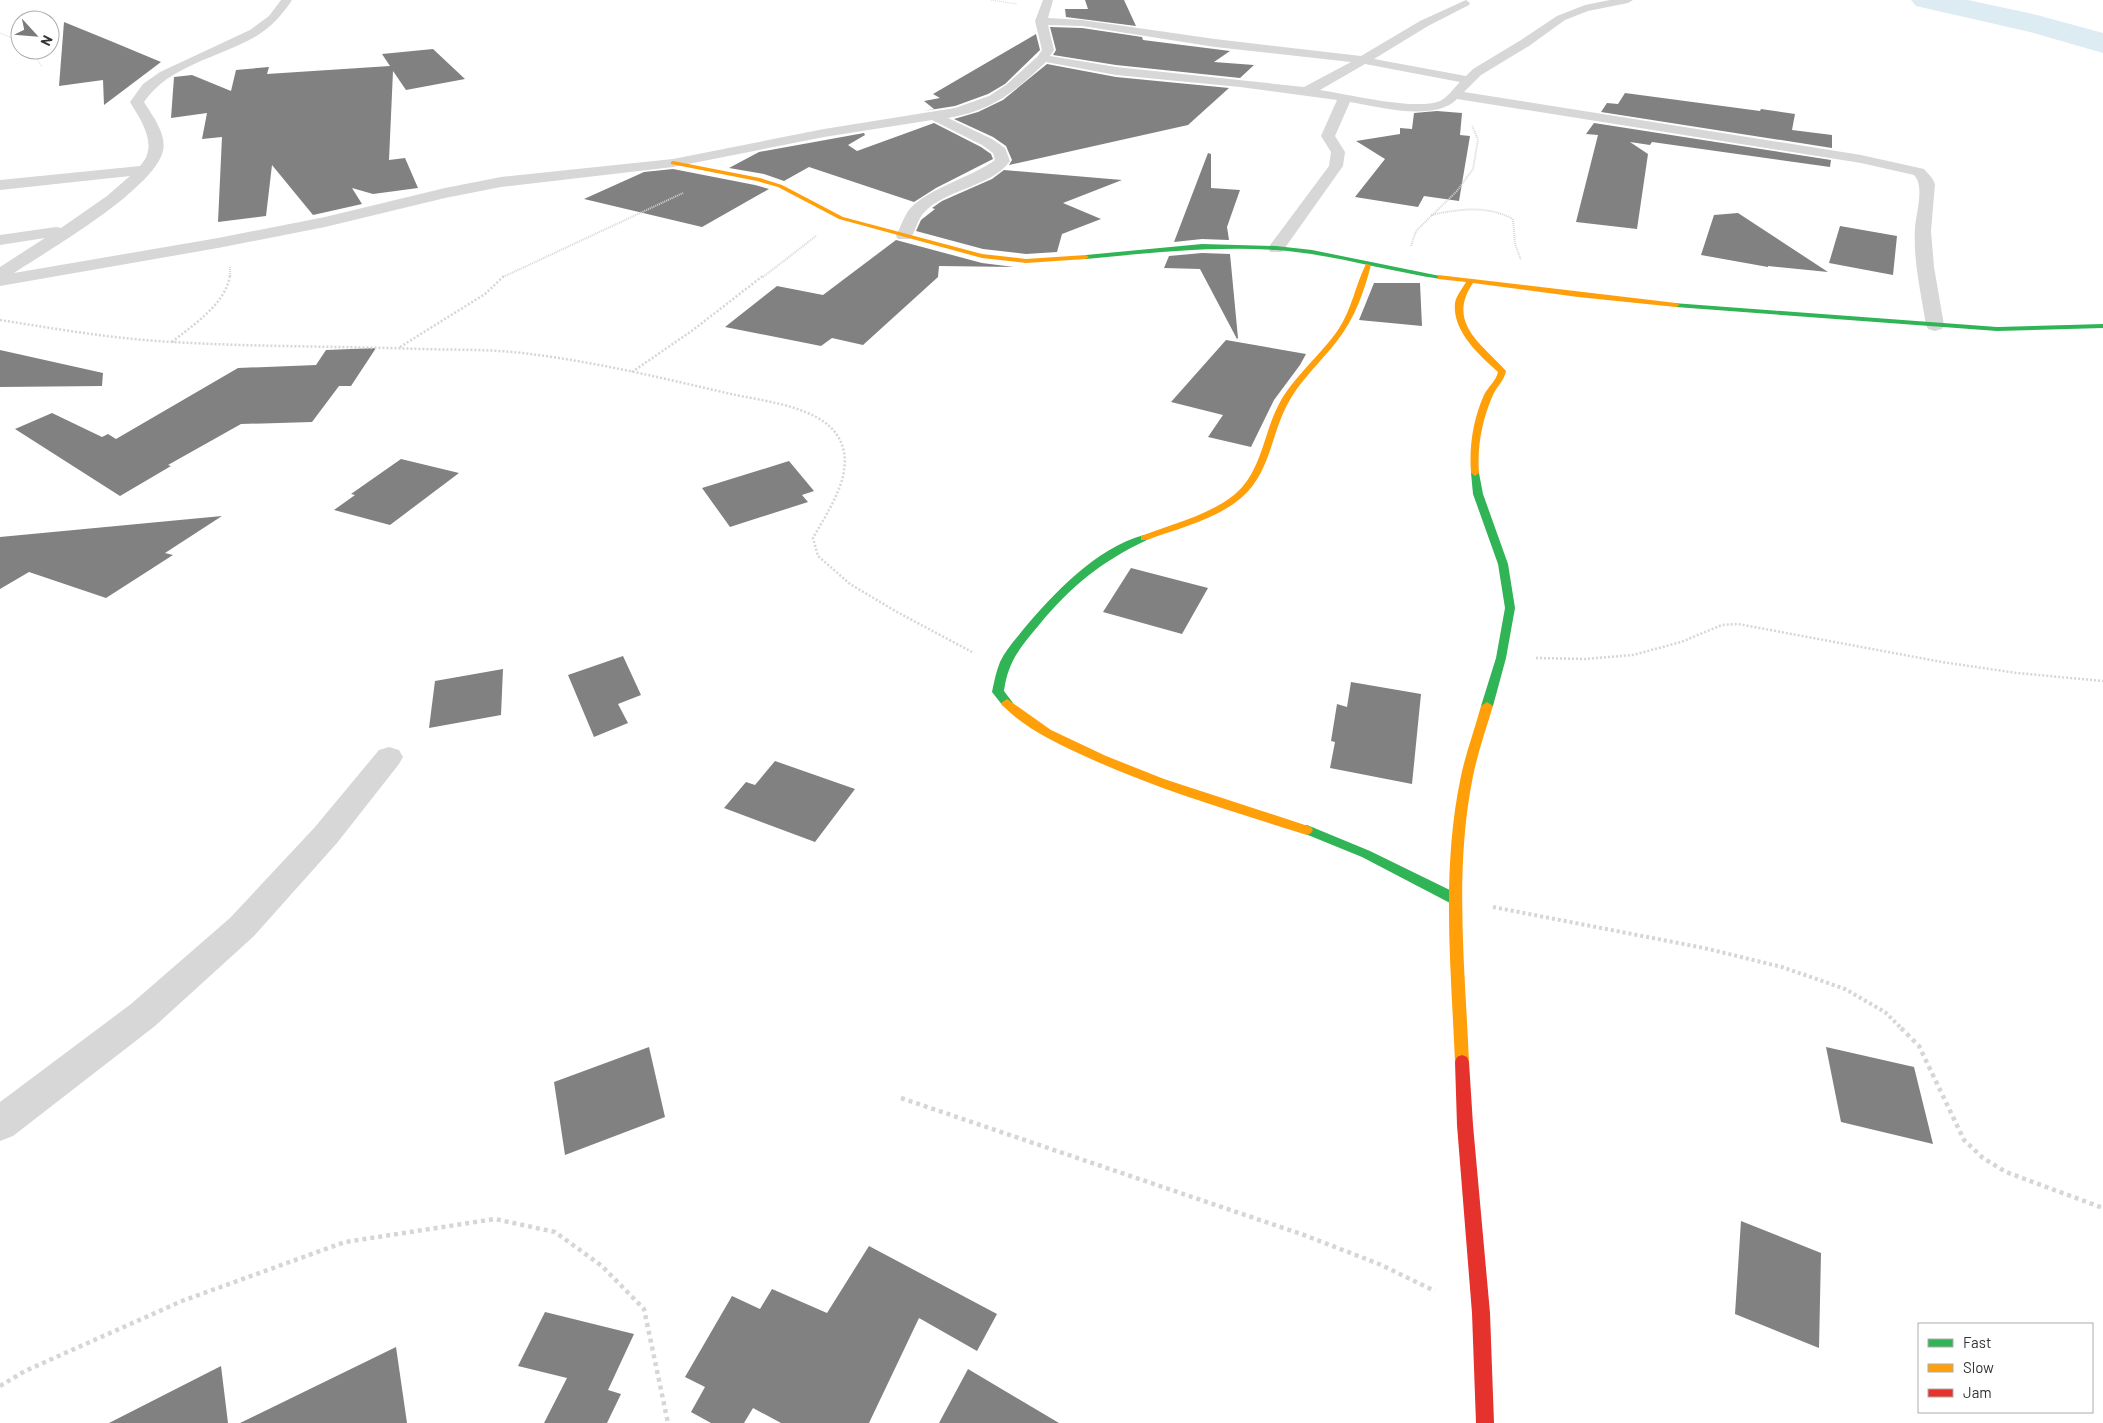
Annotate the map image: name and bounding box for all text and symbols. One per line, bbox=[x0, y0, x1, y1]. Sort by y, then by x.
north arrow bbox=[10, 10, 60, 60]
text: N bbox=[37, 33, 57, 49]
legend bbox=[1918, 1323, 2093, 1413]
text: Fast bbox=[1963, 1333, 1991, 1351]
text: Slow bbox=[1963, 1358, 1994, 1376]
text: Jam bbox=[1963, 1383, 1992, 1401]

